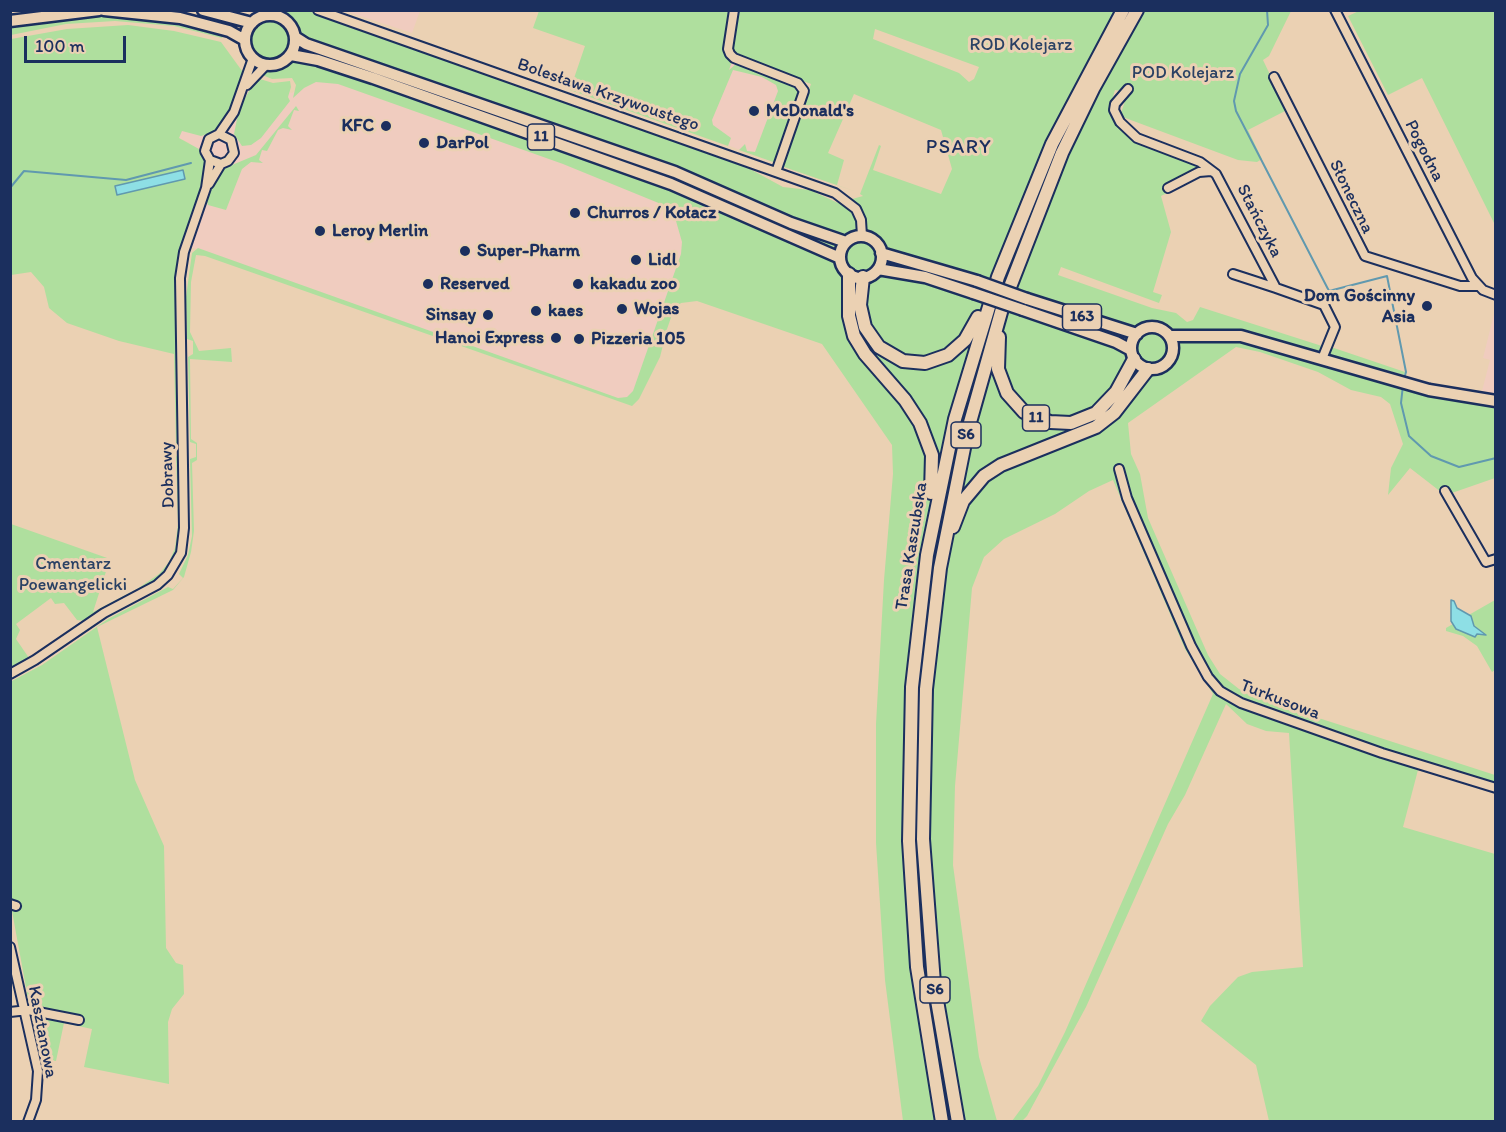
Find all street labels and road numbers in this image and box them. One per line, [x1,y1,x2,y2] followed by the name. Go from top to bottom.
[514,54,702,136] street label: Bolesława Krzywoustego
[1399,116,1449,186] street label: Pogodna
[528,124,554,150] road number: 11
[1324,157,1378,237] street label: Słoneczna
[1231,181,1287,261] street label: Stańczyka
[1062,304,1102,330] road number: 163
[1022,405,1050,431] road number: 11
[951,422,981,448] road number: S6
[156,441,180,509] street label: Dobrawy
[891,481,933,611] street label: Trasa Kaszubska
[1237,675,1323,725] street label: Turkusowa
[920,977,950,1003] road number: S6
[22,984,62,1080] street label: Kasztanowa

